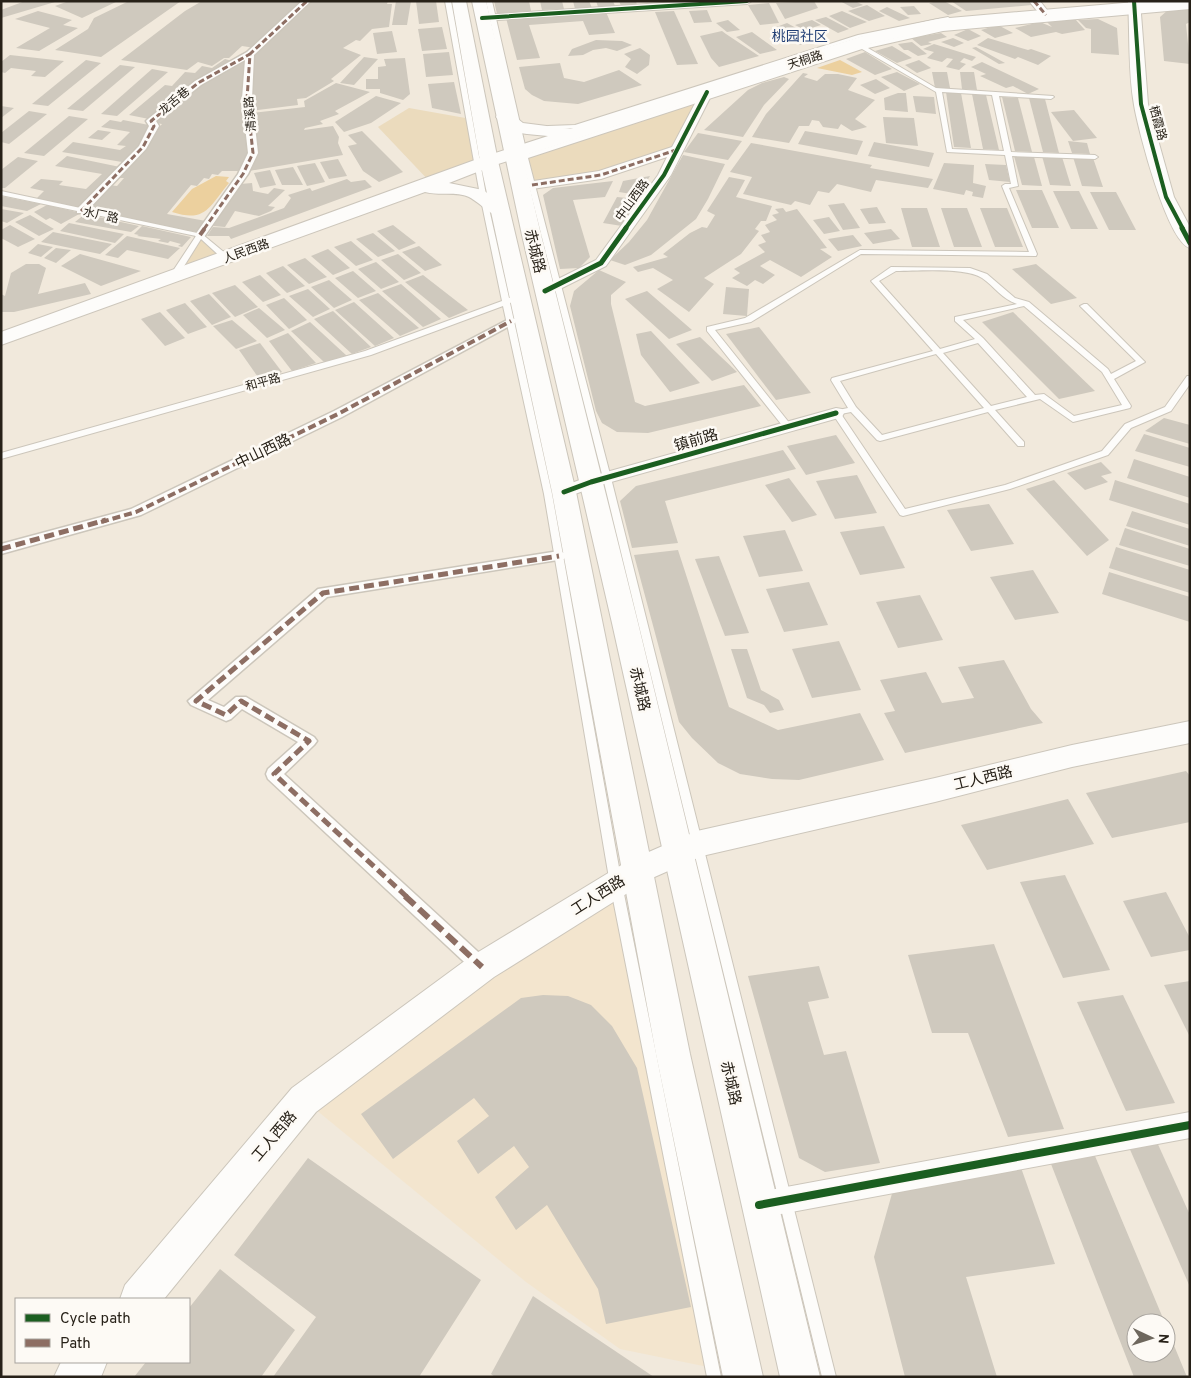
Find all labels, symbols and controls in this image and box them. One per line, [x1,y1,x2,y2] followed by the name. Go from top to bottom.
[772,29,828,46] district label: 桃园社区
[786,48,825,74] street label: 天桐路
[156,84,194,119] street label: 龙舌巷
[241,95,261,133] street label: 清溪路
[1145,104,1169,143] street label: 栖霞路
[612,176,653,225] street label: 中山西路
[82,204,120,228] street label: 水厂路
[519,227,548,276] street label: 赤城路
[221,236,272,268] street label: 人民西路
[244,370,283,396] street label: 和平路
[672,426,721,457] street label: 镇前路
[233,431,295,474] street label: 中山西路
[624,665,653,713] street label: 赤城路
[952,763,1015,796] street label: 工人西路
[568,872,629,920] street label: 工人西路
[715,1059,744,1107] street label: 赤城路
[249,1108,302,1166] street label: 工人西路
[15,1298,190,1363] legend
[60,1310,131,1329] text: Cycle path
[1126,1313,1176,1363] north arrow
[1154,1333,1171,1344] text: N
[60,1335,91,1354] text: Path

